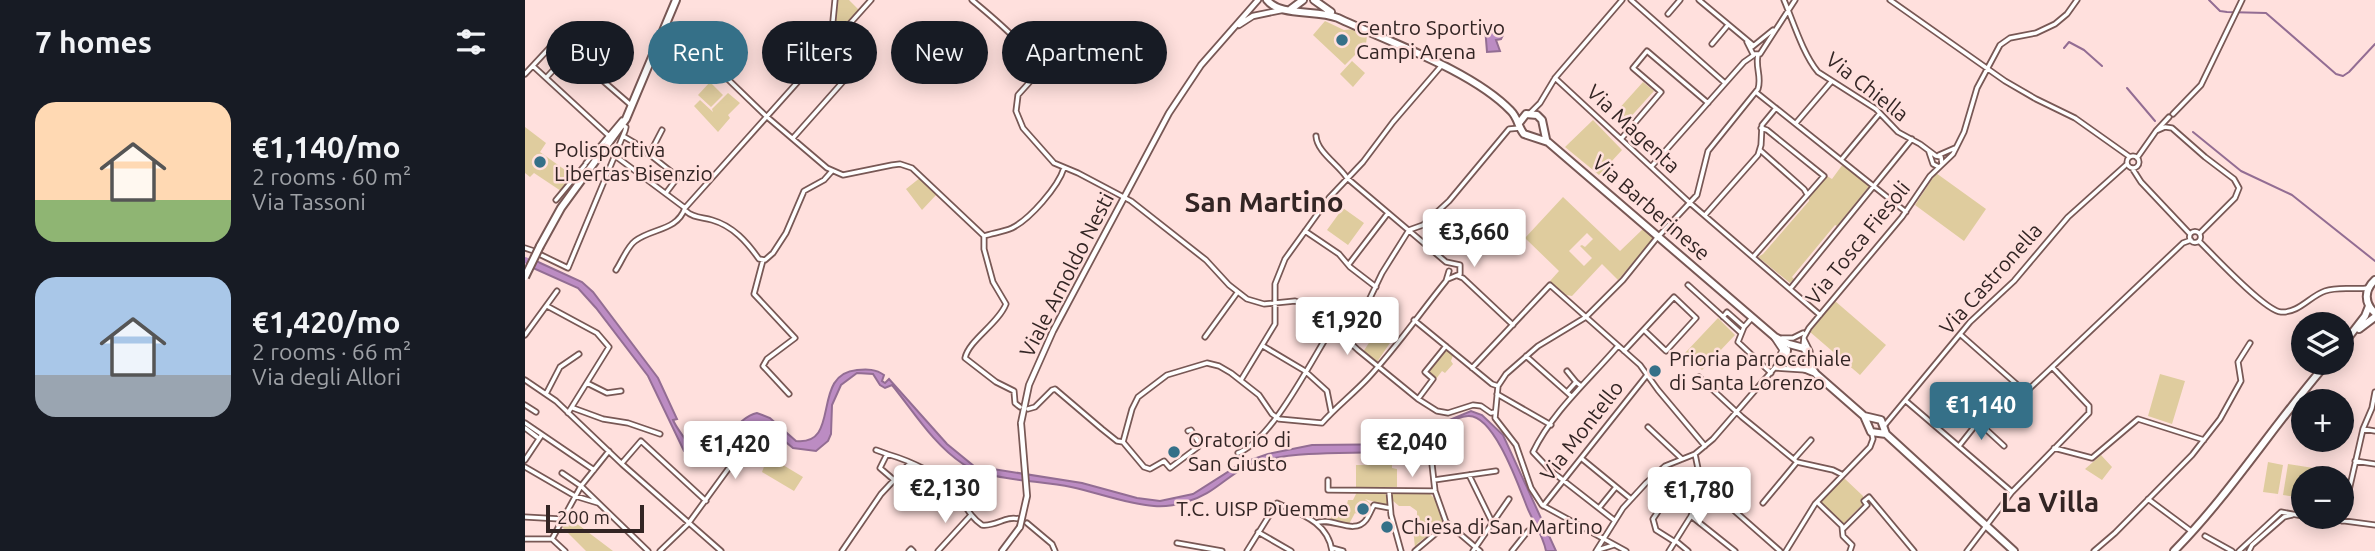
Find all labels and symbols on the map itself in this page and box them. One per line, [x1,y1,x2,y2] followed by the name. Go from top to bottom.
[1356,15,1505,63] place label: Centro Sportivo Campi Arena
[1334,32,1350,48] marker: Centro Sportivo Campi Arena
[1822,47,1914,126] street label: Via Chiella
[1582,79,1685,177] street label: Via Magenta
[554,137,713,185] place label: Polisportiva Libertas Bisenzio
[1588,150,1715,265] street label: Via Barberinese
[532,154,548,170] marker: Polisportiva Libertas Bisenzio
[1800,176,1914,309] street label: Via Tosca Fiesoli
[1184,186,1344,217] district label: San Martino
[1014,188,1118,361] street label: Viale Arnoldo Nesti
[1417,210,1531,269] pin: €3,660
[1934,218,2046,339] street label: Via Castronella
[1290,298,1404,357] pin: €1,920
[1669,346,1851,394] place label: Prioria parrocchiale di Santa Lorenzo
[1647,363,1663,379] marker: Prioria parrocchiale di Santa Lorenzo
[1535,376,1628,485] street label: Via Montello
[1924,382,2038,442] pin: €1,140
[1355,420,1469,479] pin: €2,040
[678,421,792,481] pin: €1,420
[1188,427,1291,475] place label: Oratorio di San Giusto
[1166,444,1182,460] marker: Oratorio di San Giusto
[888,466,1002,525] pin: €2,130
[1642,468,1756,527] pin: €1,780
[2001,486,2099,517] district label: La Villa
[1176,496,1349,520] place label: T.C. UISP Duemme
[1355,501,1371,517] marker: T.C. UISP Duemme
[546,502,644,534] scale bar
[1401,514,1603,538] place label: Chiesa di San Martino
[1379,519,1395,535] marker: Chiesa di San Martino

